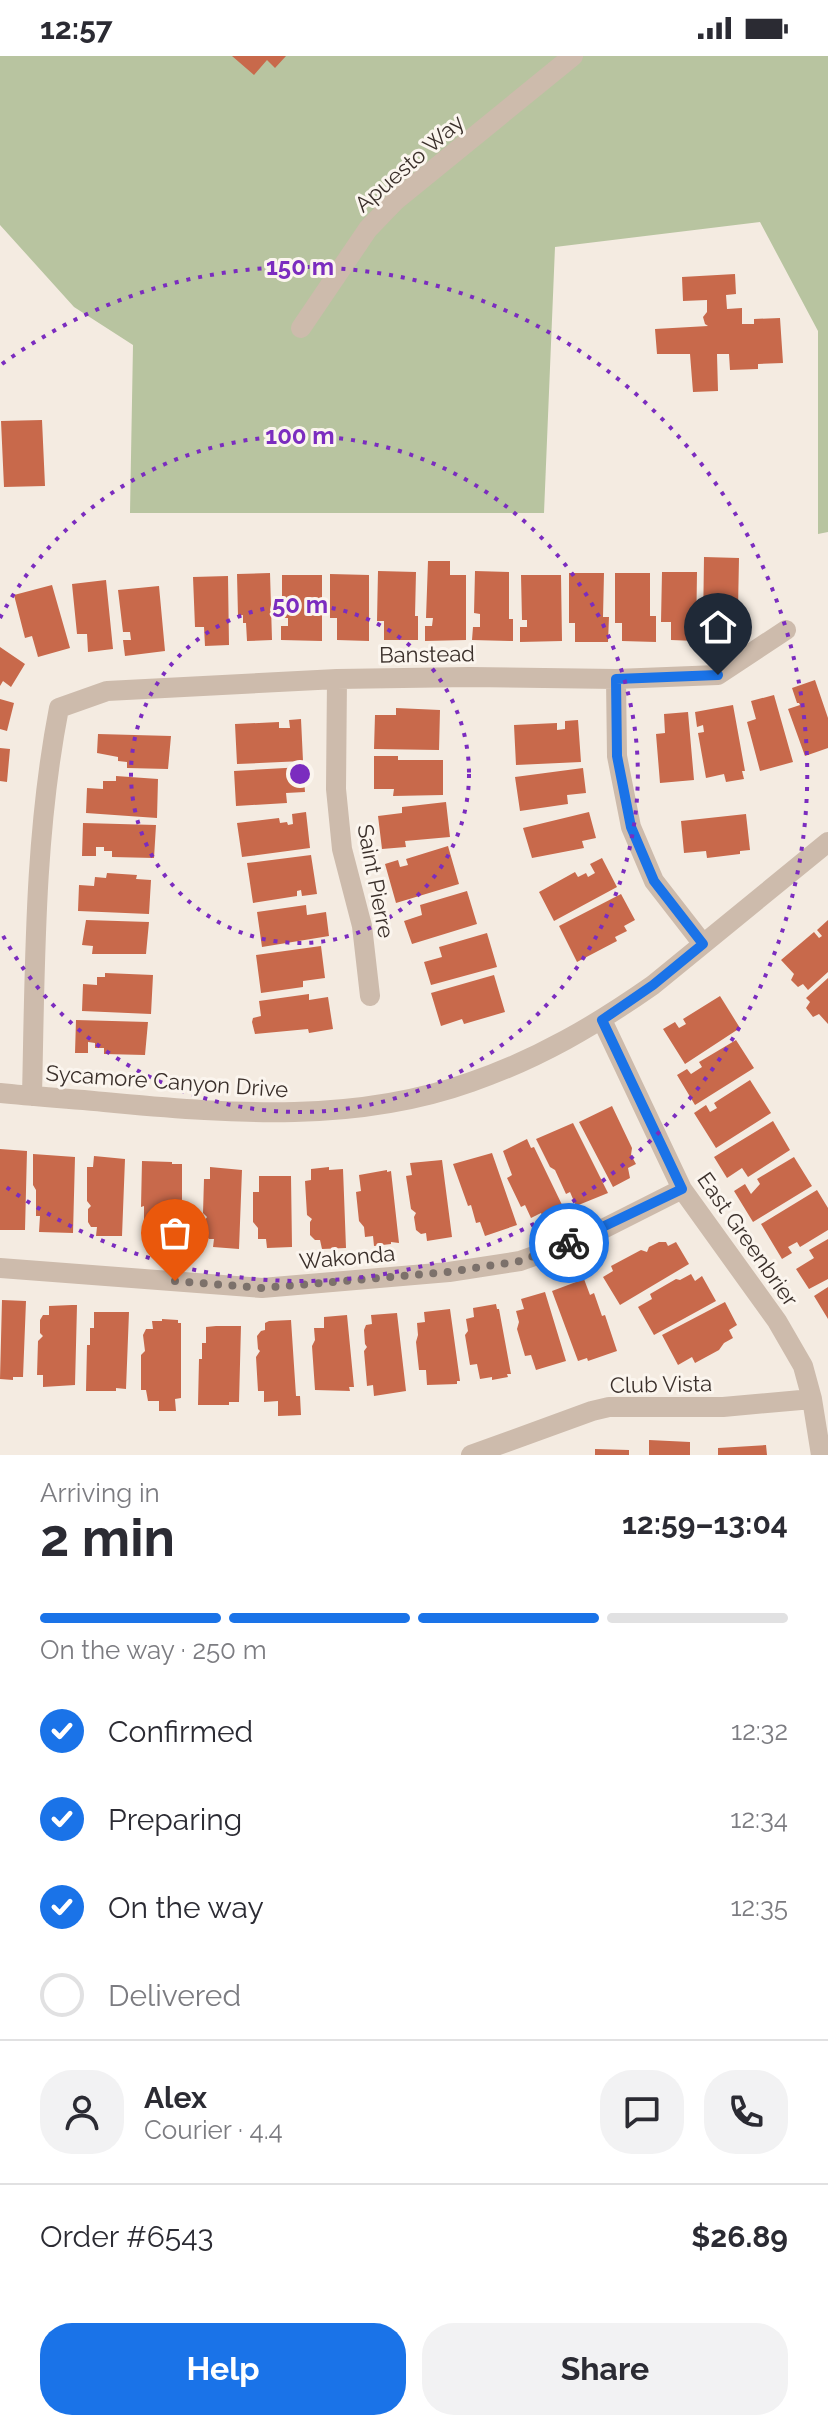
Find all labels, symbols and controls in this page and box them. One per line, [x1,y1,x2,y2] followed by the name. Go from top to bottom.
[40,11,113,46] text: 12:57
[349,109,469,217] street label: Apuesto Way
[266,252,334,281] text: 150 m
[265,421,335,450] text: 100 m
[272,590,328,619] text: 50 m
[684,593,752,675] pin
[696,605,740,649] icon: home
[379,640,475,668] street label: Banstead
[286,760,314,788] centre of rings
[352,822,400,940] street label: Saint Pierre
[45,1060,289,1102] street label: Sycamore Canyon Drive
[692,1167,804,1311] street label: East Greenbrier
[141,1199,209,1281] pin
[529,1203,609,1283] courier
[153,1211,197,1255] icon: bag
[547,1221,591,1265] icon: bike
[298,1240,396,1274] street label: Wakonda
[610,1370,712,1398] street label: Club Vista
[40,1478,160,1508] text: Arriving in
[622,1506,788,1541] text: 12:59–13:04
[40,1507,175,1568] text: 2 min
[40,1635,267,1665] text: On the way · 250 m
[40,1709,84,1753] icon: check
[108,1714,253,1749] text: Confirmed
[731,1716,788,1746] text: 12:32
[40,1797,84,1841] icon: check
[108,1802,242,1837] text: Preparing
[730,1804,788,1834] text: 12:34
[40,1885,84,1929] icon: check
[108,1890,264,1925] text: On the way
[730,1892,788,1922] text: 12:35
[108,1978,241,2013] text: Delivered
[40,2070,124,2154] button: person
[600,2070,684,2154] button: chat
[704,2070,788,2154] button: phone
[144,2080,207,2115] text: Alex
[144,2115,283,2145] text: Courier · 4.4
[40,2219,214,2254] text: Order #6543
[691,2219,788,2254] text: $26.89
[40,2323,406,2415] button: Help
[422,2323,788,2415] button: Share

